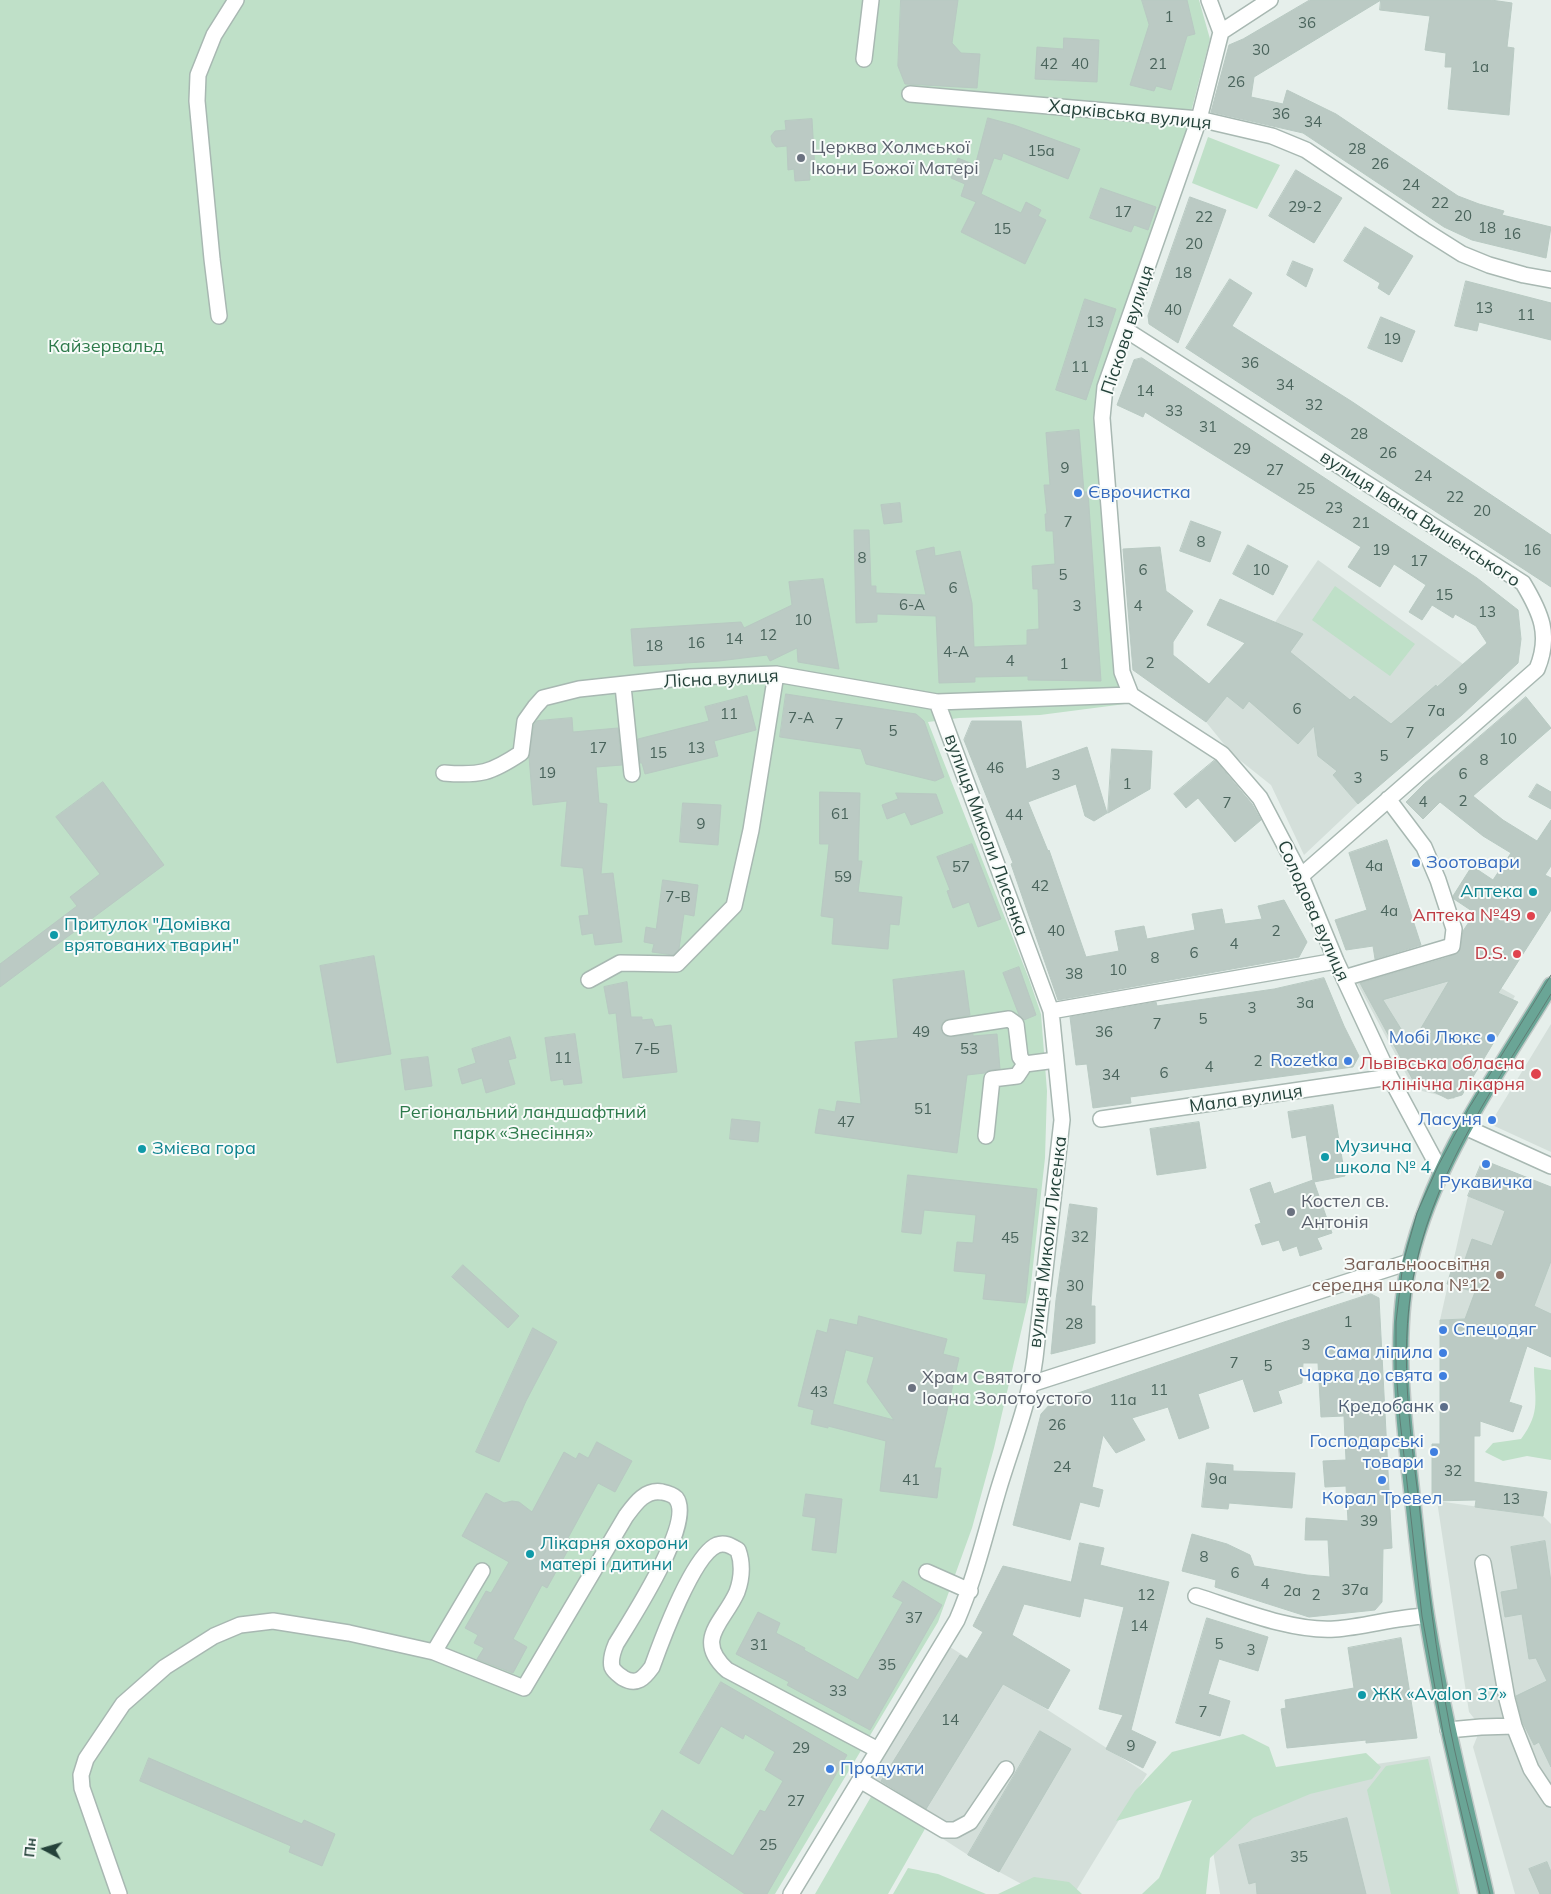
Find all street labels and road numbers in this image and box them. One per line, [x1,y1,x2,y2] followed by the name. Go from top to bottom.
[1048,96,1212,134] street label: Харківська вулиця
[1097,263,1159,397] street label: Піскова вулиця
[1316,446,1524,592] street label: вулиця Івана Вишенського
[663,665,779,693] street label: Лісна вулиця
[939,731,1033,939] street label: вулиця Миколи Лисенка
[1272,837,1354,985] street label: Солодова вулиця
[1188,1080,1304,1118] street label: Мала вулиця
[1024,1135,1072,1349] street label: вулиця Миколи Лисенка

